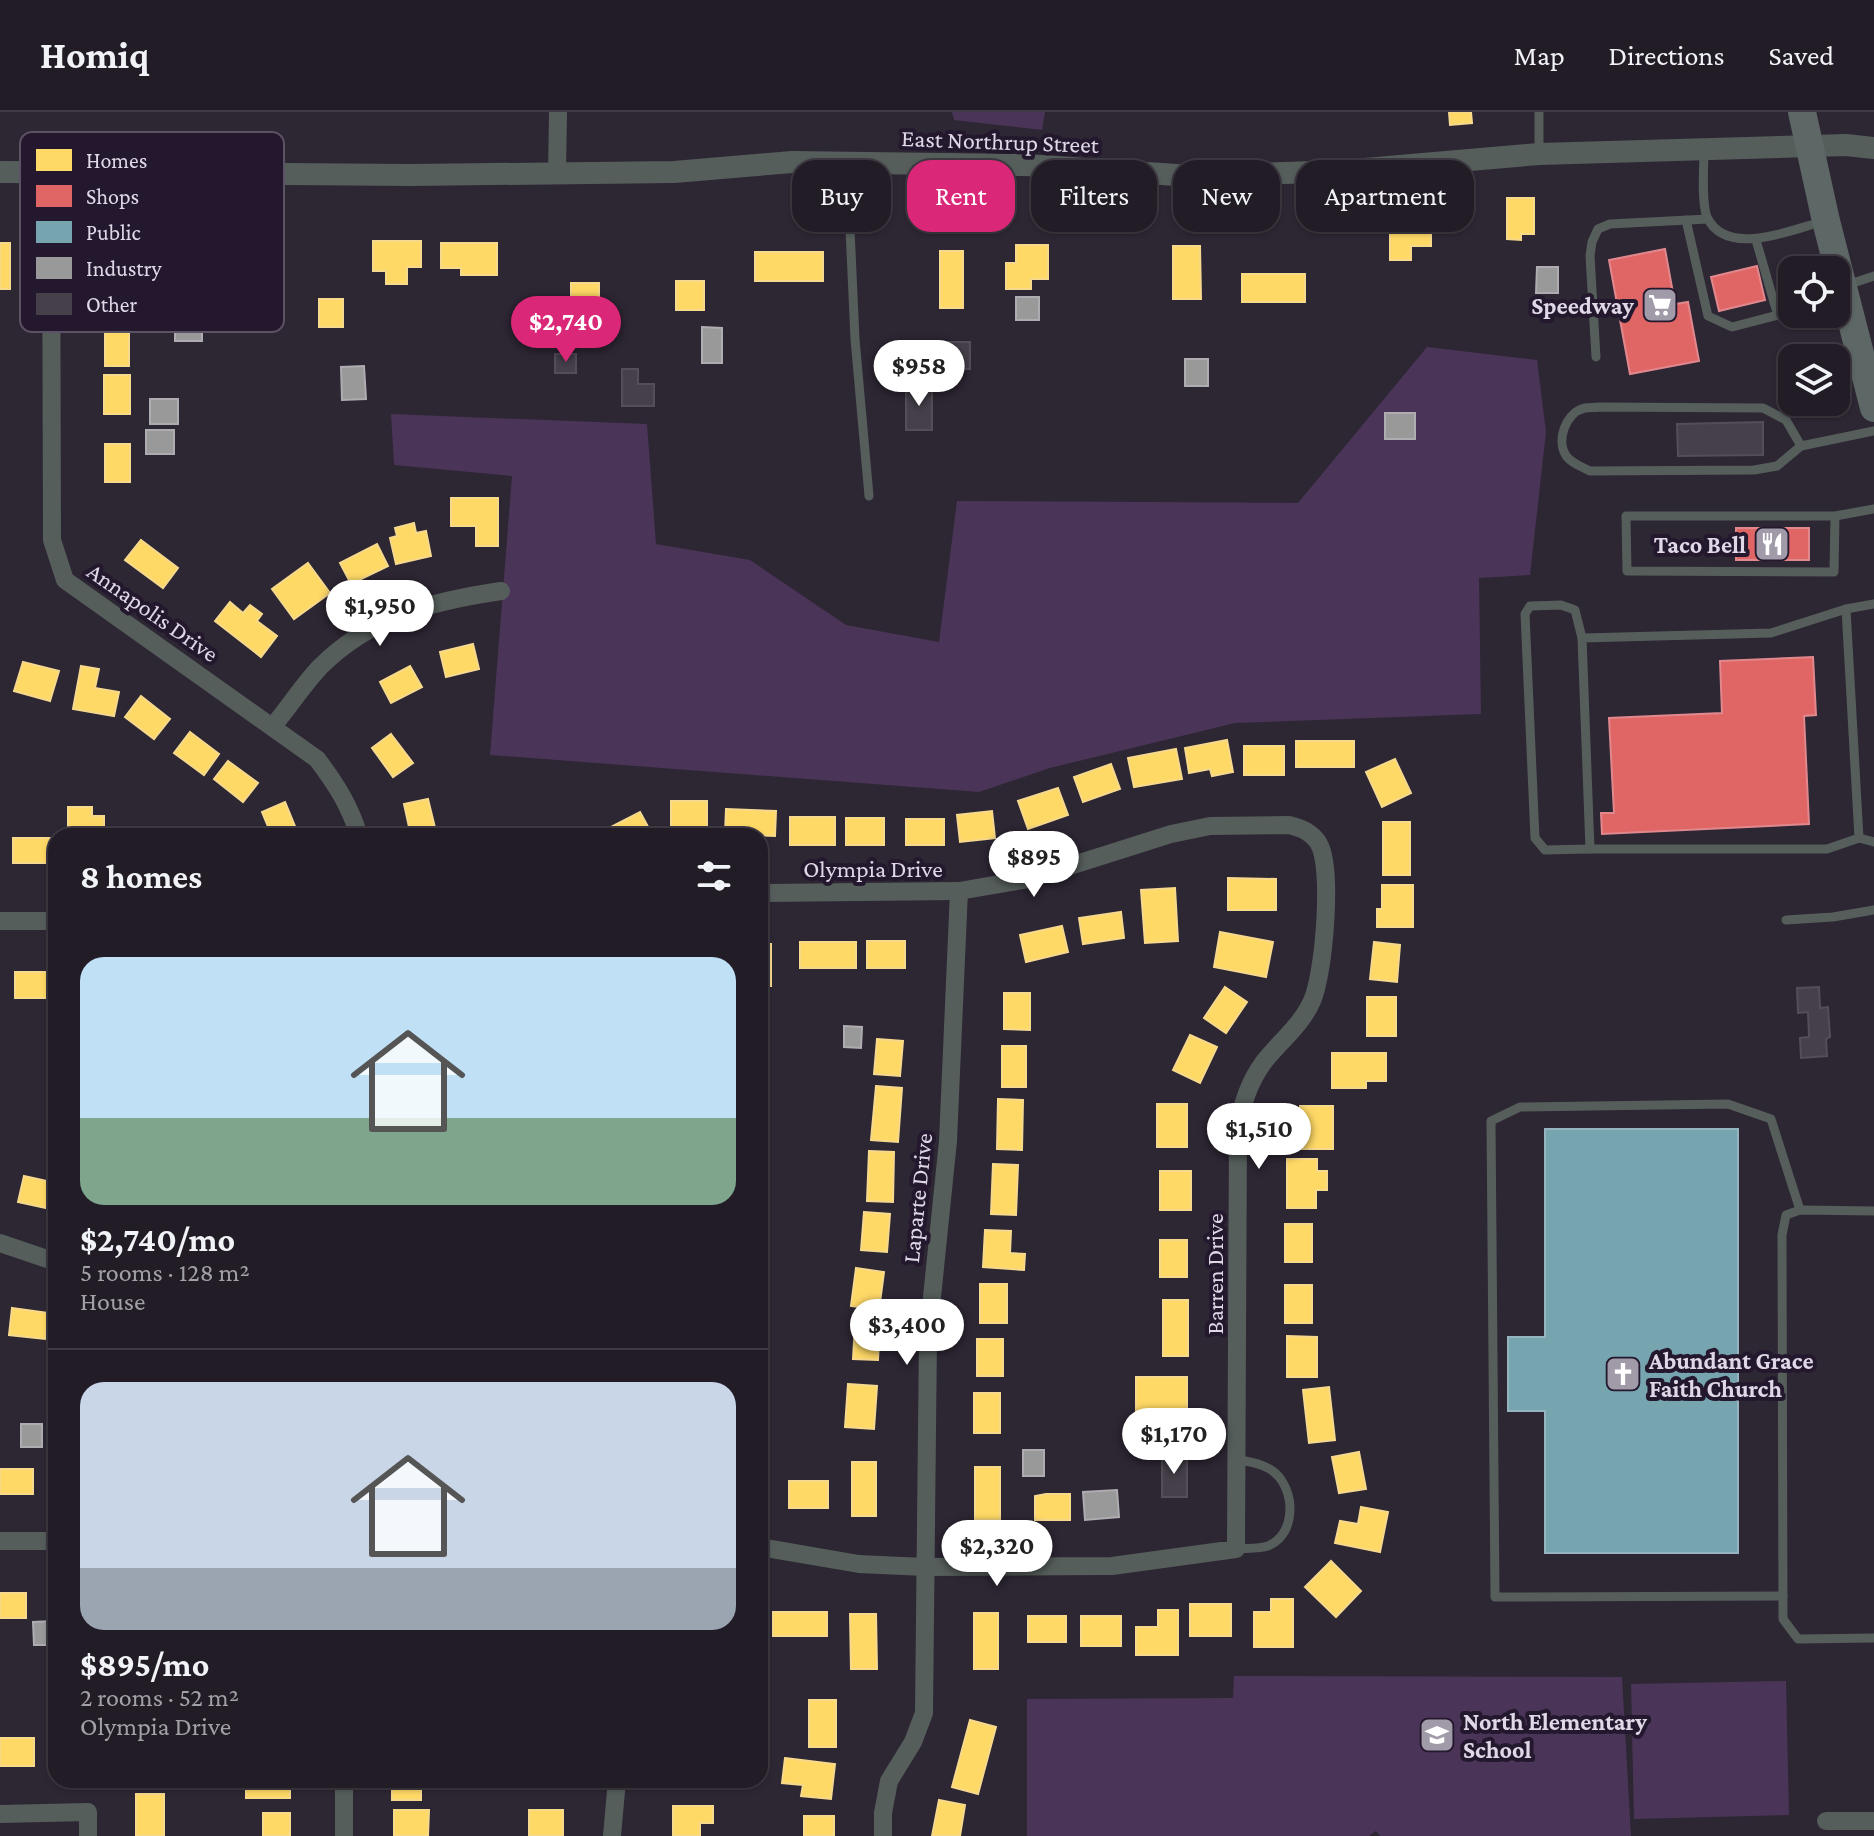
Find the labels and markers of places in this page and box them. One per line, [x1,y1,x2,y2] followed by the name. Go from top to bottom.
[1641,286,1679,324] supermarket icon: Speedway
[1531,292,1634,319] place label: Speedway
[501,296,631,364] pin: $2,740
[872,340,966,408] pin: $958
[1753,525,1791,563] restaurant icon: Taco Bell
[1654,531,1746,558] place label: Taco Bell
[315,580,445,648] pin: $1,950
[987,831,1081,899] pin: $895
[1194,1103,1324,1171] pin: $1,510
[842,1299,972,1367] pin: $3,400
[1648,1347,1814,1402] place label: Abundant Grace Faith Church
[1604,1355,1642,1393] church icon: Abundant Grace Faith Church
[1109,1408,1239,1476] pin: $1,170
[932,1520,1062,1588] pin: $2,320
[1463,1708,1647,1763] place label: North Elementary School
[1418,1716,1456,1754] school or university icon: North Elementary School

